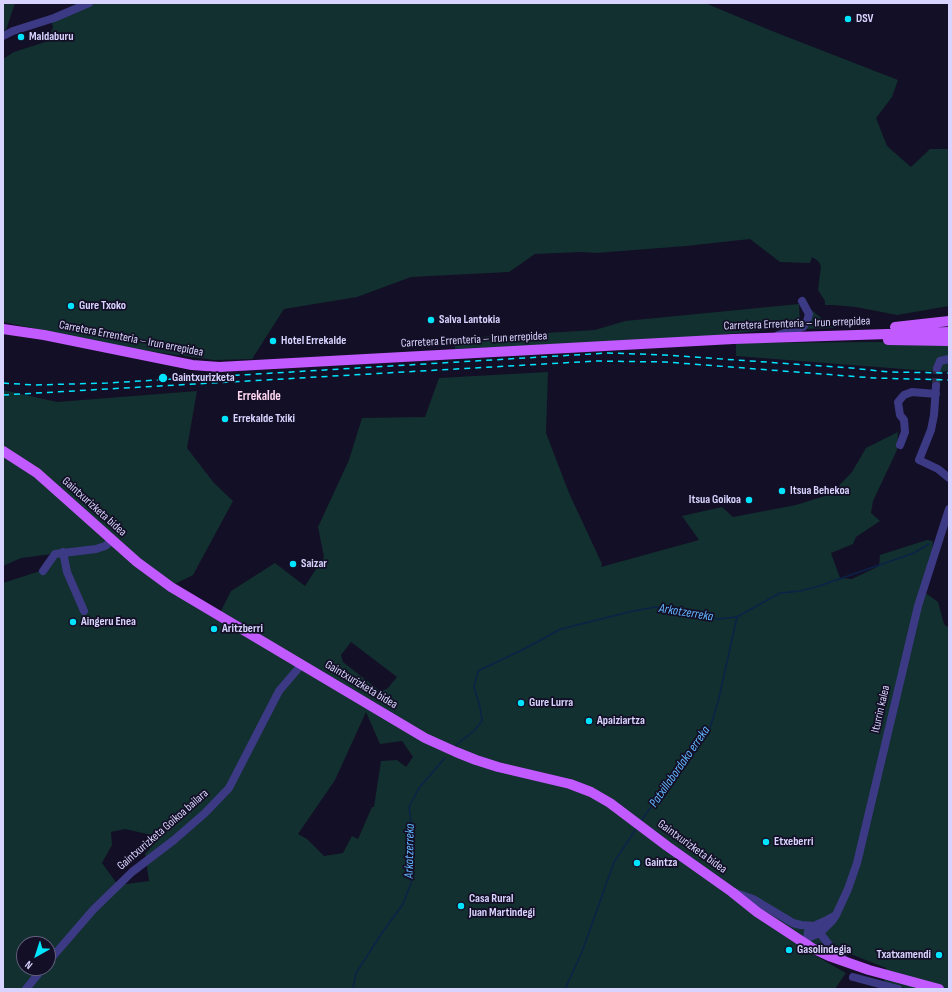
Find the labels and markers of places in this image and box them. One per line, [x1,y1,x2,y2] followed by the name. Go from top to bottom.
[856,12,873,26] place label: DSV
[843,14,853,24] marker: DSV
[29,30,73,44] place label: Maldaburu
[16,32,26,42] marker: Maldaburu
[79,299,126,313] place label: Gure Txoko
[66,301,76,311] marker: Gure Txoko
[439,313,500,327] place label: Salva Lantokia
[426,315,436,325] marker: Salva Lantokia
[281,334,346,348] place label: Hotel Errekalde
[268,336,278,346] marker: Hotel Errekalde
[172,371,235,385] place label: Gaintxurizketa
[157,372,169,384] marker: Gaintxurizketa
[233,412,295,426] place label: Errekalde Txiki
[220,414,230,424] marker: Errekalde Txiki
[790,484,850,498] place label: Itsua Behekoa
[777,486,787,496] marker: Itsua Behekoa
[689,493,741,507] place label: Itsua Goikoa
[744,495,754,505] marker: Itsua Goikoa
[301,557,327,571] place label: Saizar
[288,559,298,569] marker: Saizar
[81,615,136,629] place label: Aingeru Enea
[68,617,78,627] marker: Aingeru Enea
[222,622,263,636] place label: Aritzberri
[209,624,219,634] marker: Aritzberri
[529,696,573,710] place label: Gure Lurra
[516,698,526,708] marker: Gure Lurra
[597,714,645,728] place label: Apaiziartza
[584,716,594,726] marker: Apaiziartza
[774,835,813,849] place label: Etxeberri
[761,837,771,847] marker: Etxeberri
[645,856,678,870] place label: Gaintza
[632,858,642,868] marker: Gaintza
[469,892,535,920] place label: Casa Rural Juan Martindegi
[456,901,466,911] marker: Casa Rural Juan Martindegi
[797,943,851,957] place label: Gasolindegia
[784,945,794,955] marker: Gasolindegia
[877,948,931,962] place label: Txatxamendi
[934,950,944,960] marker: Txatxamendi

